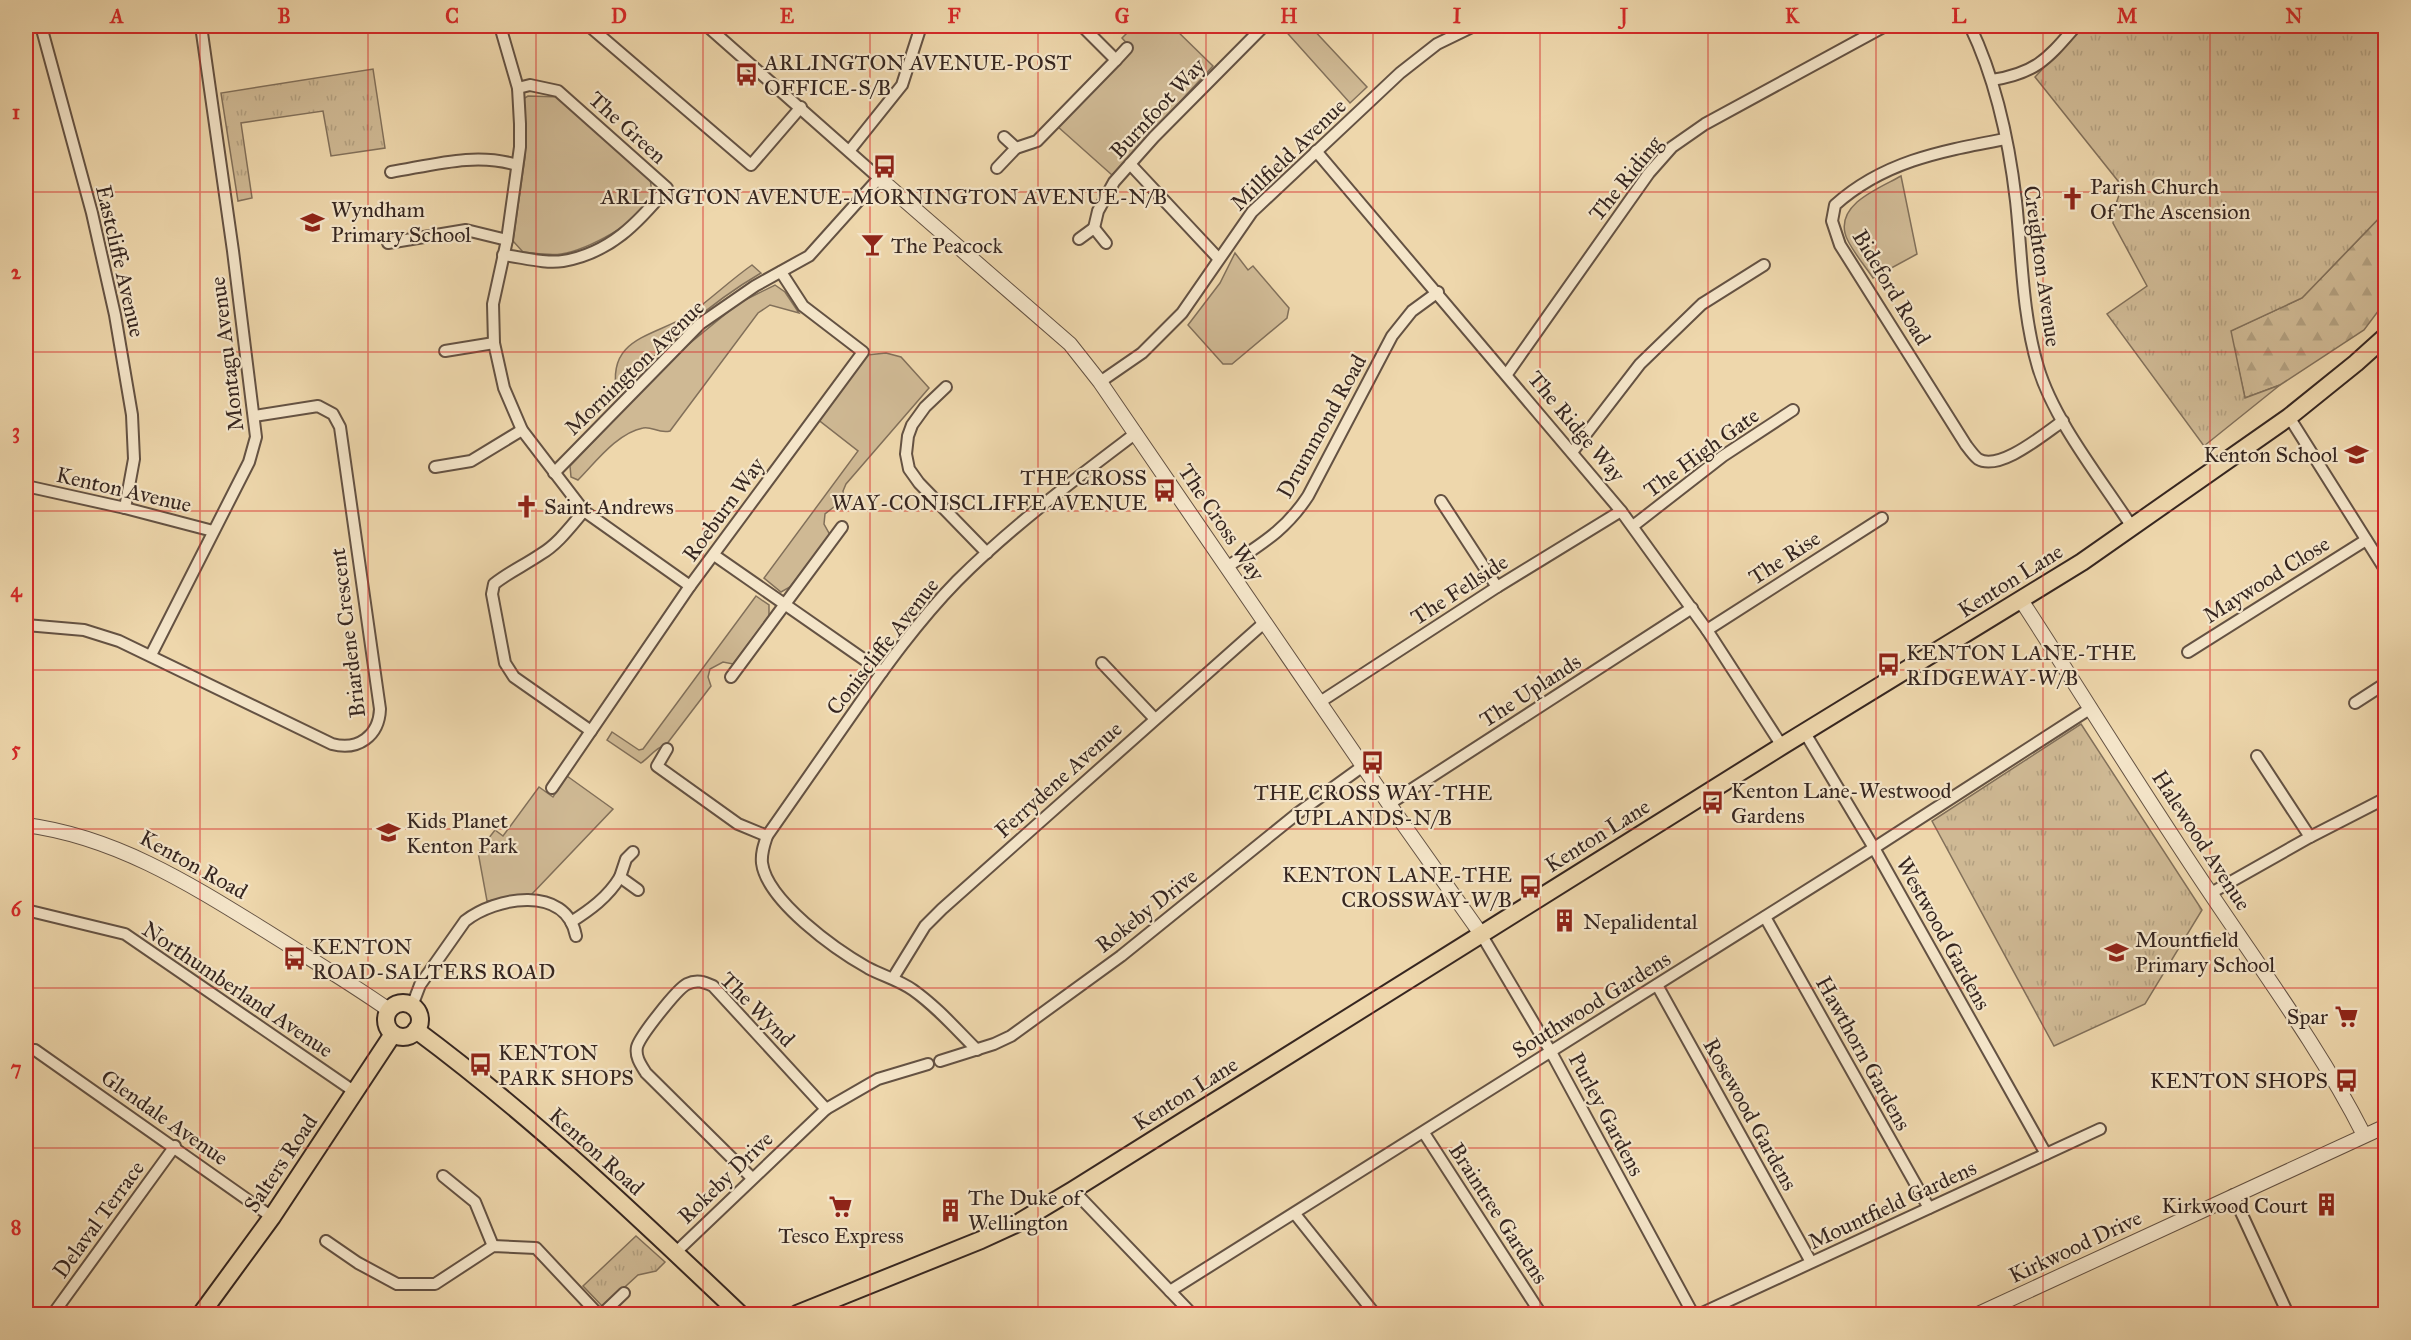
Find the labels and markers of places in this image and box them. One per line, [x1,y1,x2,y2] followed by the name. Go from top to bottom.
[763,49,1072,101] place label: ARLINGTON AVENUE-POST OFFICE-S/B
[733,62,759,88] bus stop icon: ARLINGTON AVENUE-POST OFFICE-S/B
[871,154,897,180] bus stop icon: ARLINGTON AVENUE-MORNINGTON AVENUE-N/B
[2090,173,2250,225] place label: Parish Church Of The Ascension
[600,183,1167,210] place label: ARLINGTON AVENUE-MORNINGTON AVENUE-N/B
[2059,186,2085,212] church icon: Parish Church Of The Ascension
[331,196,471,248] place label: Wyndham Primary School
[300,209,326,235] school or university icon: Wyndham Primary School
[860,232,886,258] bar icon: The Peacock
[891,232,1003,259] place label: The Peacock
[2204,441,2338,468] place label: Kenton School
[2343,441,2369,467] school or university icon: Kenton School
[832,464,1147,516] place label: THE CROSS WAY-CONISCLIFFE AVENUE
[1152,477,1178,503] bus stop icon: THE CROSS WAY-CONISCLIFFE AVENUE
[513,493,539,519] church icon: Saint Andrews
[544,493,674,520] place label: Saint Andrews
[1906,639,2136,691] place label: KENTON LANE-THE RIDGEWAY-W/B
[1875,652,1901,678] bus stop icon: KENTON LANE-THE RIDGEWAY-W/B
[1360,750,1386,776] bus stop icon: THE CROSS WAY-THE UPLANDS-N/B
[1731,777,1951,829] place label: Kenton Lane-Westwood Gardens
[1254,779,1493,831] place label: THE CROSS WAY-THE UPLANDS-N/B
[1700,790,1726,816] bus stop icon: Kenton Lane-Westwood Gardens
[406,807,519,859] place label: Kids Planet Kenton Park
[375,820,401,846] school or university icon: Kids Planet Kenton Park
[1282,861,1512,913] place label: KENTON LANE-THE CROSSWAY-W/B
[1517,874,1543,900] bus stop icon: KENTON LANE-THE CROSSWAY-W/B
[1552,908,1578,934] building icon: Nepalidental
[1583,908,1698,935] place label: Nepalidental
[2135,926,2275,978] place label: Mountfield Primary School
[312,933,555,985] place label: KENTON ROAD-SALTERS ROAD
[2104,939,2130,965] school or university icon: Mountfield Primary School
[281,946,307,972] bus stop icon: KENTON ROAD-SALTERS ROAD
[2287,1003,2329,1030] place label: Spar
[2333,1003,2359,1029] supermarket icon: Spar
[498,1039,634,1091] place label: KENTON PARK SHOPS
[467,1052,493,1078] bus stop icon: KENTON PARK SHOPS
[2150,1067,2328,1094] place label: KENTON SHOPS
[2333,1067,2359,1093] bus stop icon: KENTON SHOPS
[968,1184,1084,1236] place label: The Duke of Wellington
[2161,1192,2308,1219] place label: Kirkwood Court
[2313,1192,2339,1218] building icon: Kirkwood Court
[828,1193,854,1219] supermarket icon: Tesco Express
[937,1197,963,1223] building icon: The Duke of Wellington
[778,1222,904,1249] place label: Tesco Express

